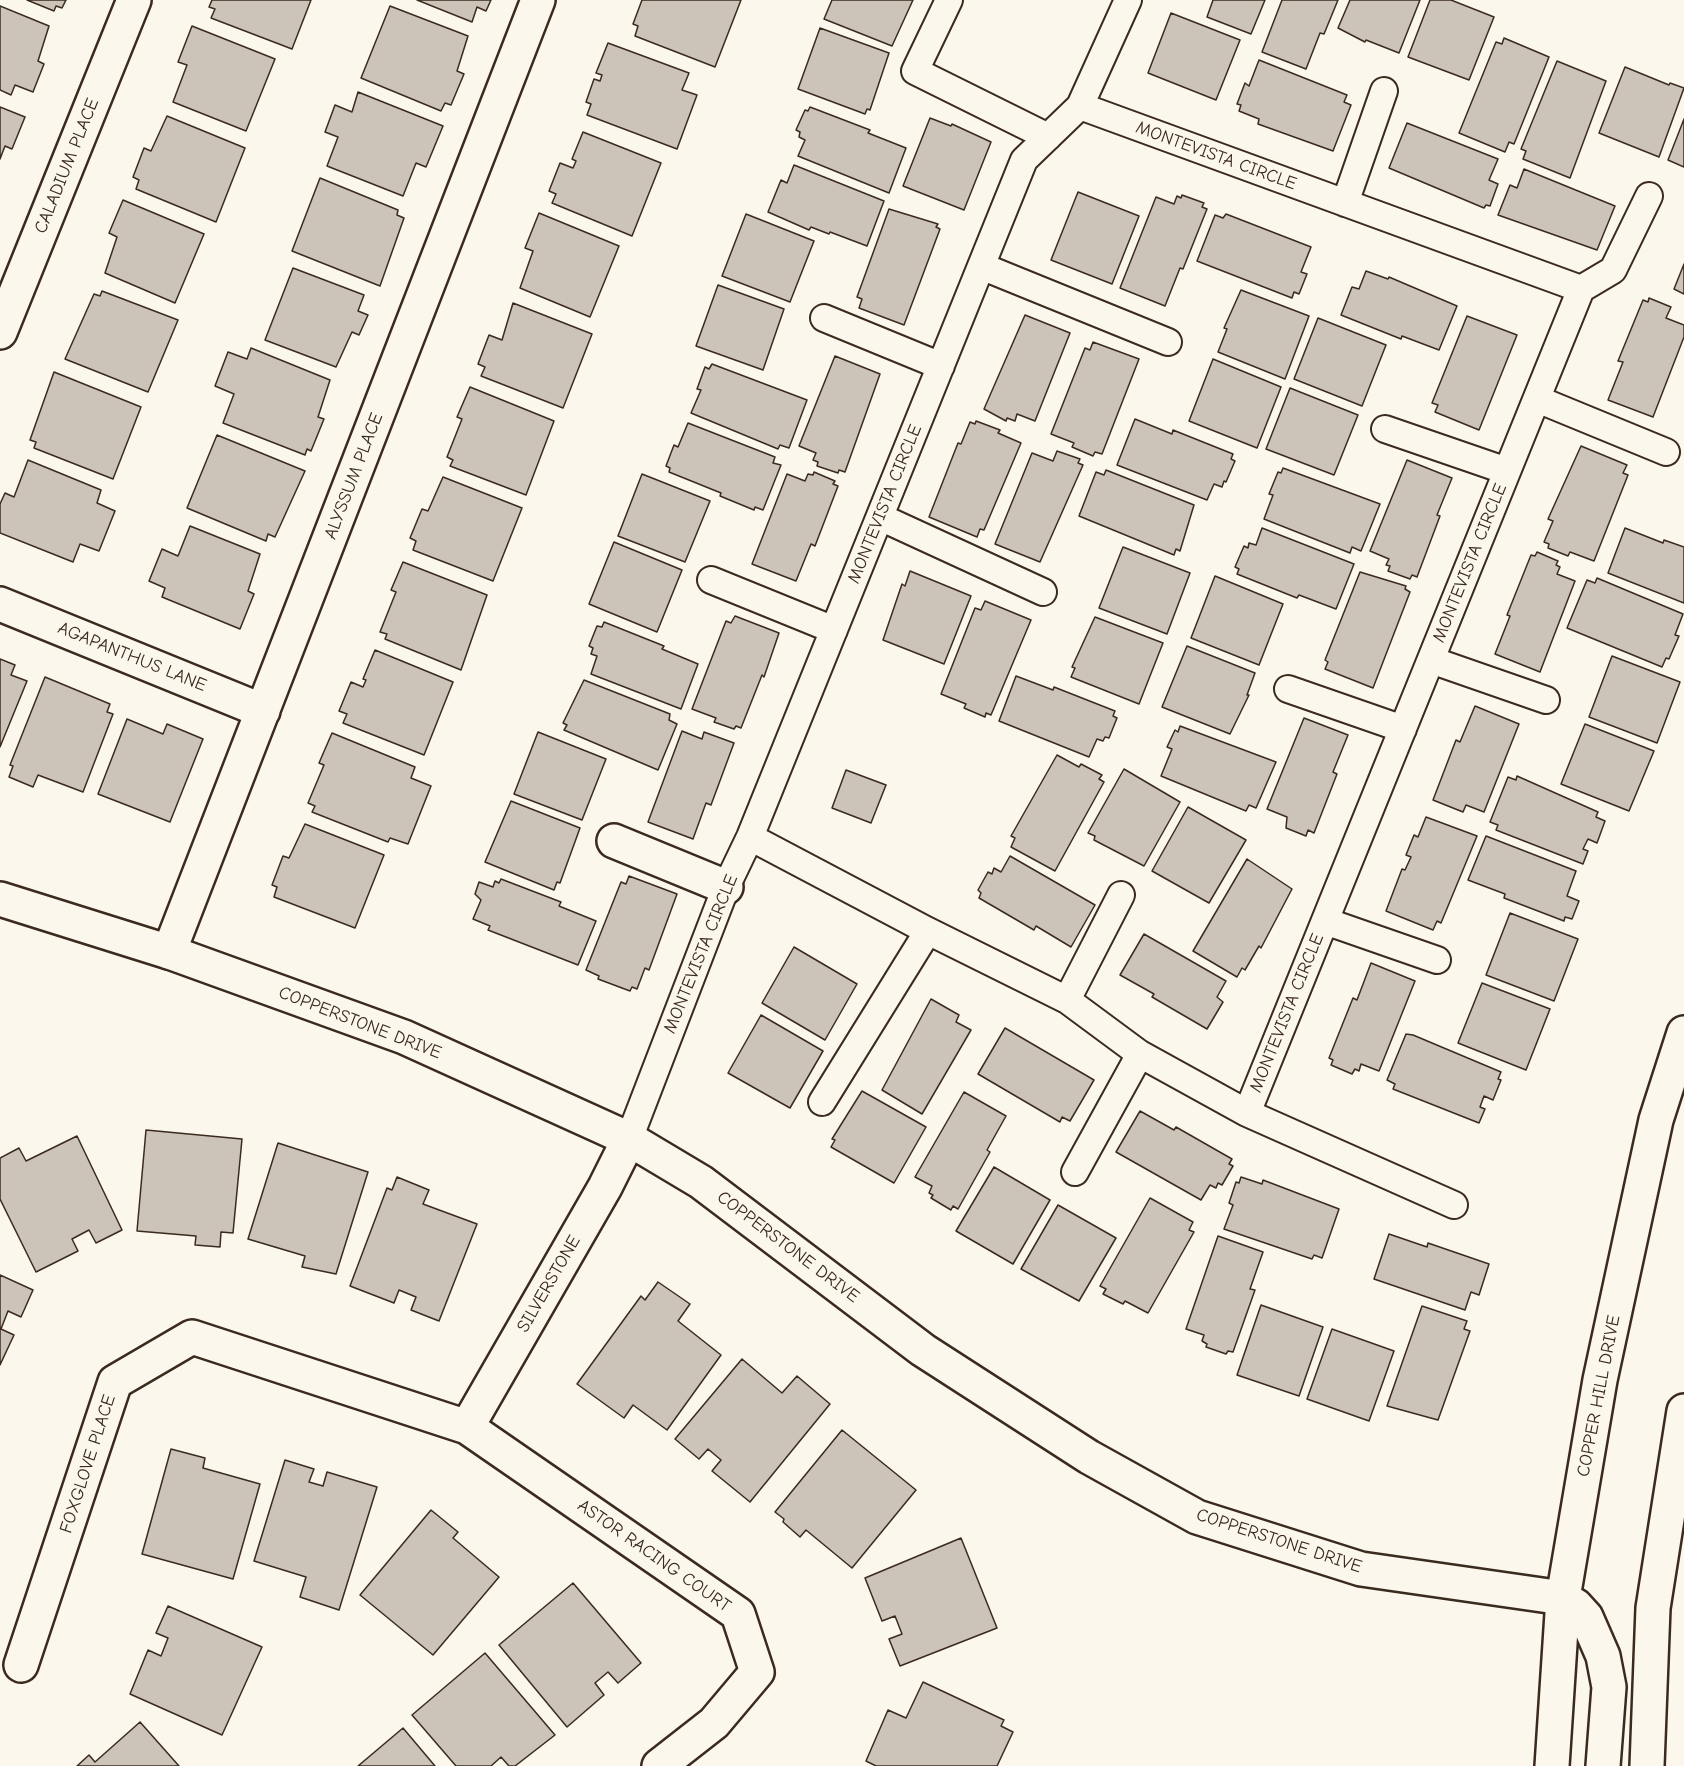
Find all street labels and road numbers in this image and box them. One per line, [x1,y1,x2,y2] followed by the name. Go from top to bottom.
[30,95,104,237] street label: CALADIUM PLACE
[1133,117,1299,195] street label: MONTEVISTA CIRCLE
[320,410,388,542] street label: ALYSSUM PLACE
[843,421,927,587] street label: MONTEVISTA CIRCLE
[1428,480,1512,646] street label: MONTEVISTA CIRCLE
[55,617,209,697] street label: AGAPANTHUS LANE
[659,871,743,1037] street label: MONTEVISTA CIRCLE
[1245,930,1329,1096] street label: MONTEVISTA CIRCLE
[276,982,444,1064] street label: COPPERSTONE DRIVE
[713,1186,863,1308] street label: COPPERSTONE DRIVE
[513,1232,585,1336] street label: SILVERSTONE
[1573,1313,1625,1479] street label: COPPER HILL DRIVE
[55,1392,121,1536] street label: FOXGLOVE PLACE
[573,1495,735,1617] street label: ASTOR RACING COURT
[1194,1504,1364,1578] street label: COPPERSTONE DRIVE

